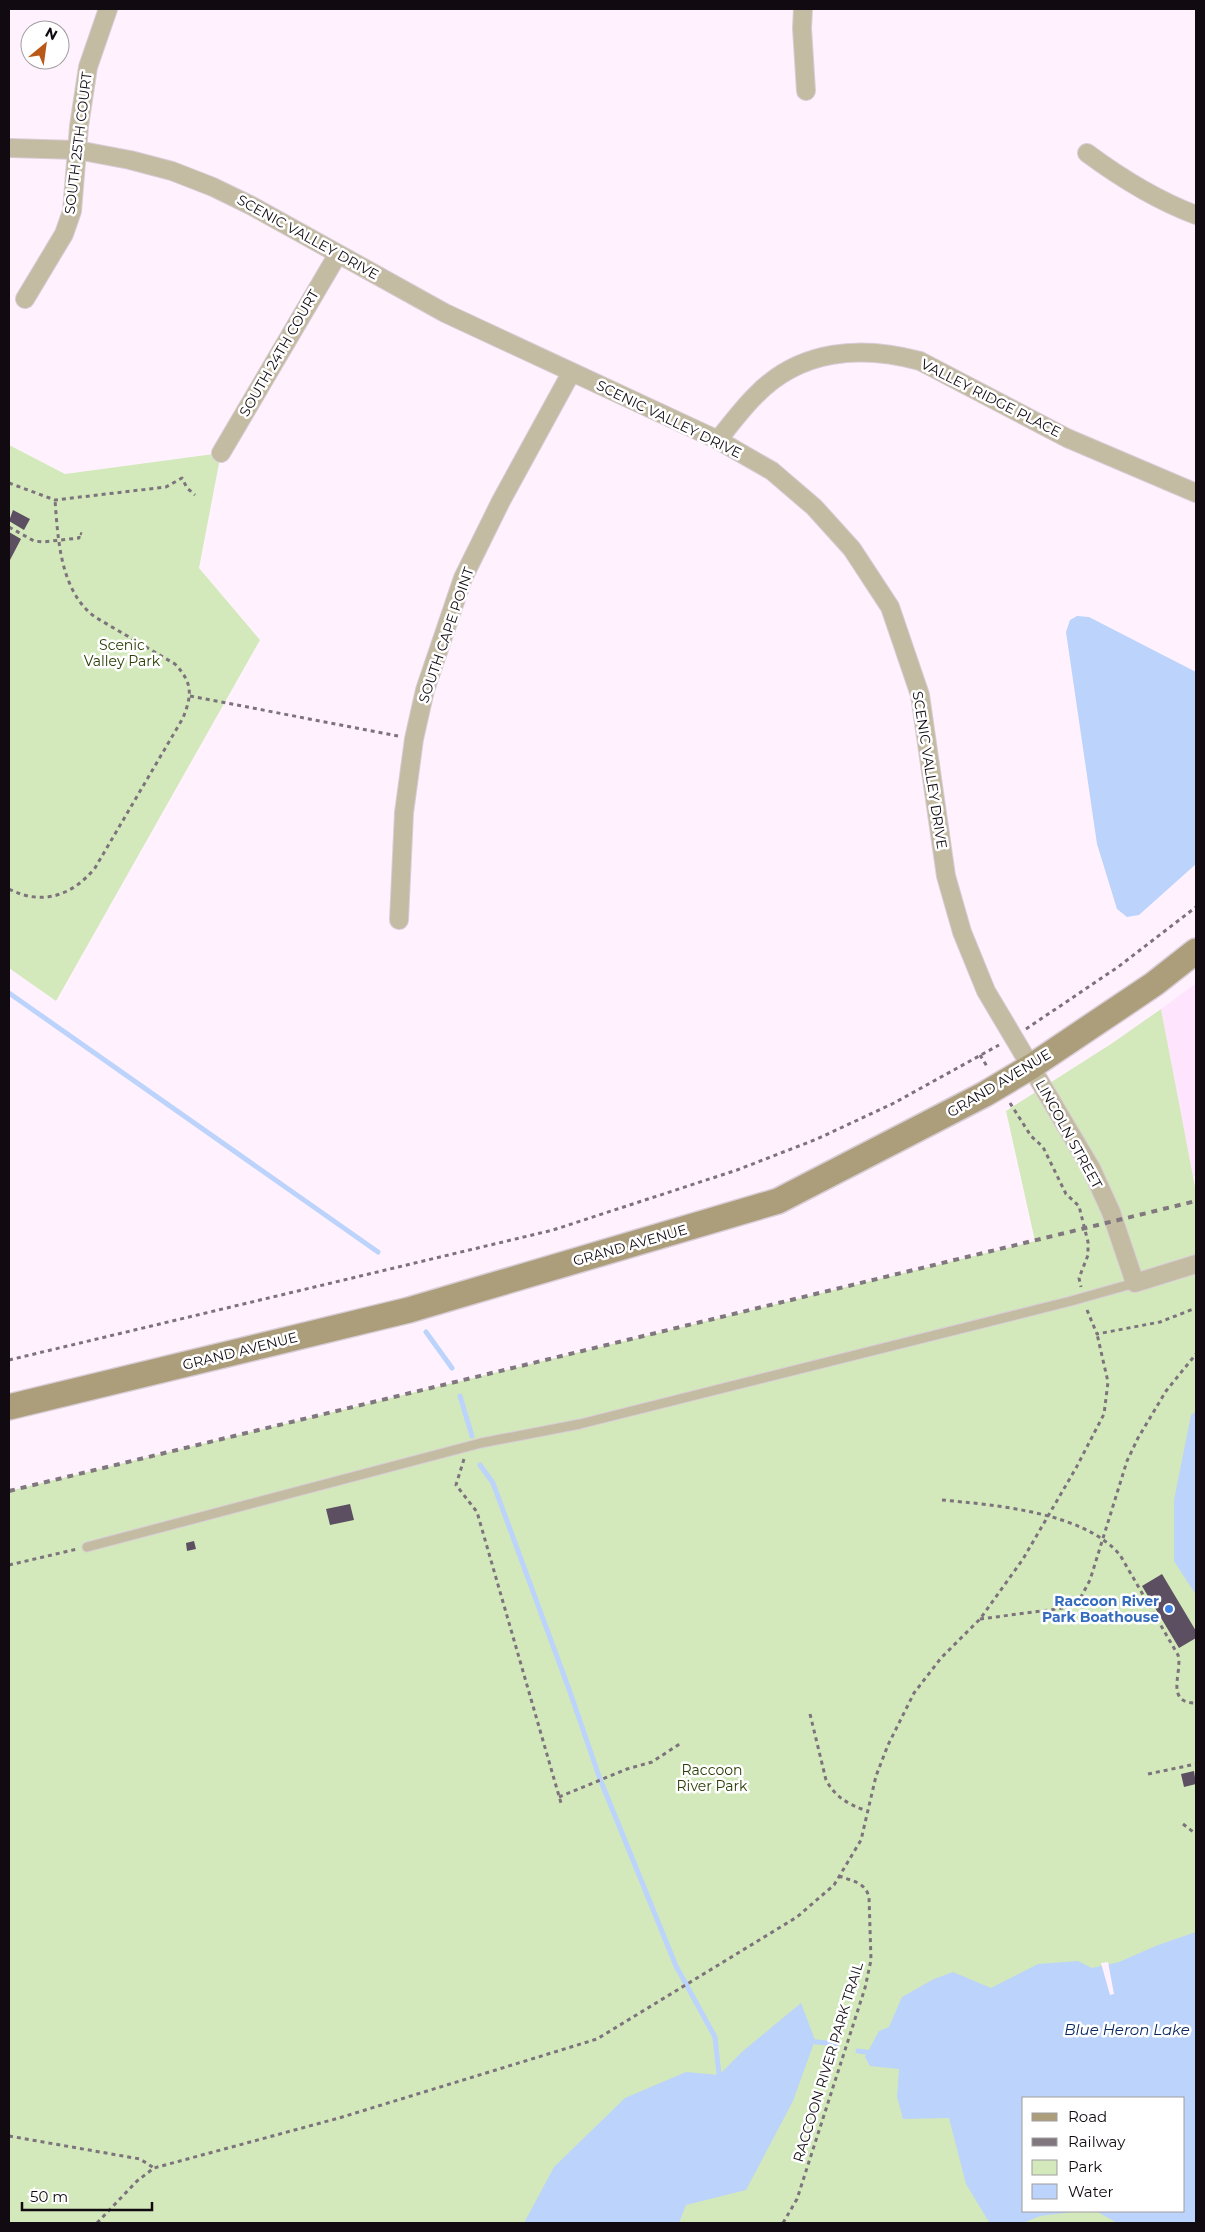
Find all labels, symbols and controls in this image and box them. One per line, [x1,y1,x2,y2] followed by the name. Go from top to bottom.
[20,20,70,70] north arrow
[42,23,61,44] text: N
[60,71,96,215] street label: SOUTH 25TH COURT
[234,191,382,283] street label: SCENIC VALLEY DRIVE
[235,286,323,420] street label: SOUTH 24TH COURT
[918,355,1064,441] street label: VALLEY RIDGE PLACE
[593,376,745,462] street label: SCENIC VALLEY DRIVE
[414,565,478,705] street label: SOUTH CAPE POINT
[84,636,161,670] park label: Scenic Valley Park
[909,690,951,850] street label: SCENIC VALLEY DRIVE
[944,1045,1054,1121] street label: GRAND AVENUE
[1032,1076,1106,1192] street label: LINCOLN STREET
[571,1220,689,1270] street label: GRAND AVENUE
[181,1328,299,1374] street label: GRAND AVENUE
[1042,1592,1159,1626] place label: Raccoon River Park Boathouse
[1163,1603,1175,1615] marker: Raccoon River Park Boathouse
[677,1761,748,1795] park label: Raccoon River Park
[789,1959,867,2164] street label: RACCOON RIVER PARK TRAIL
[1064,2020,1190,2039] water label: Blue Heron Lake
[1022,2097,1185,2212] legend
[1068,2107,1107,2126] text: Road
[1068,2132,1126,2151] text: Railway
[1068,2157,1102,2176] text: Park
[22,2180,152,2212] scale bar
[1068,2182,1114,2201] text: Water
[30,2187,68,2206] text: 50 m

